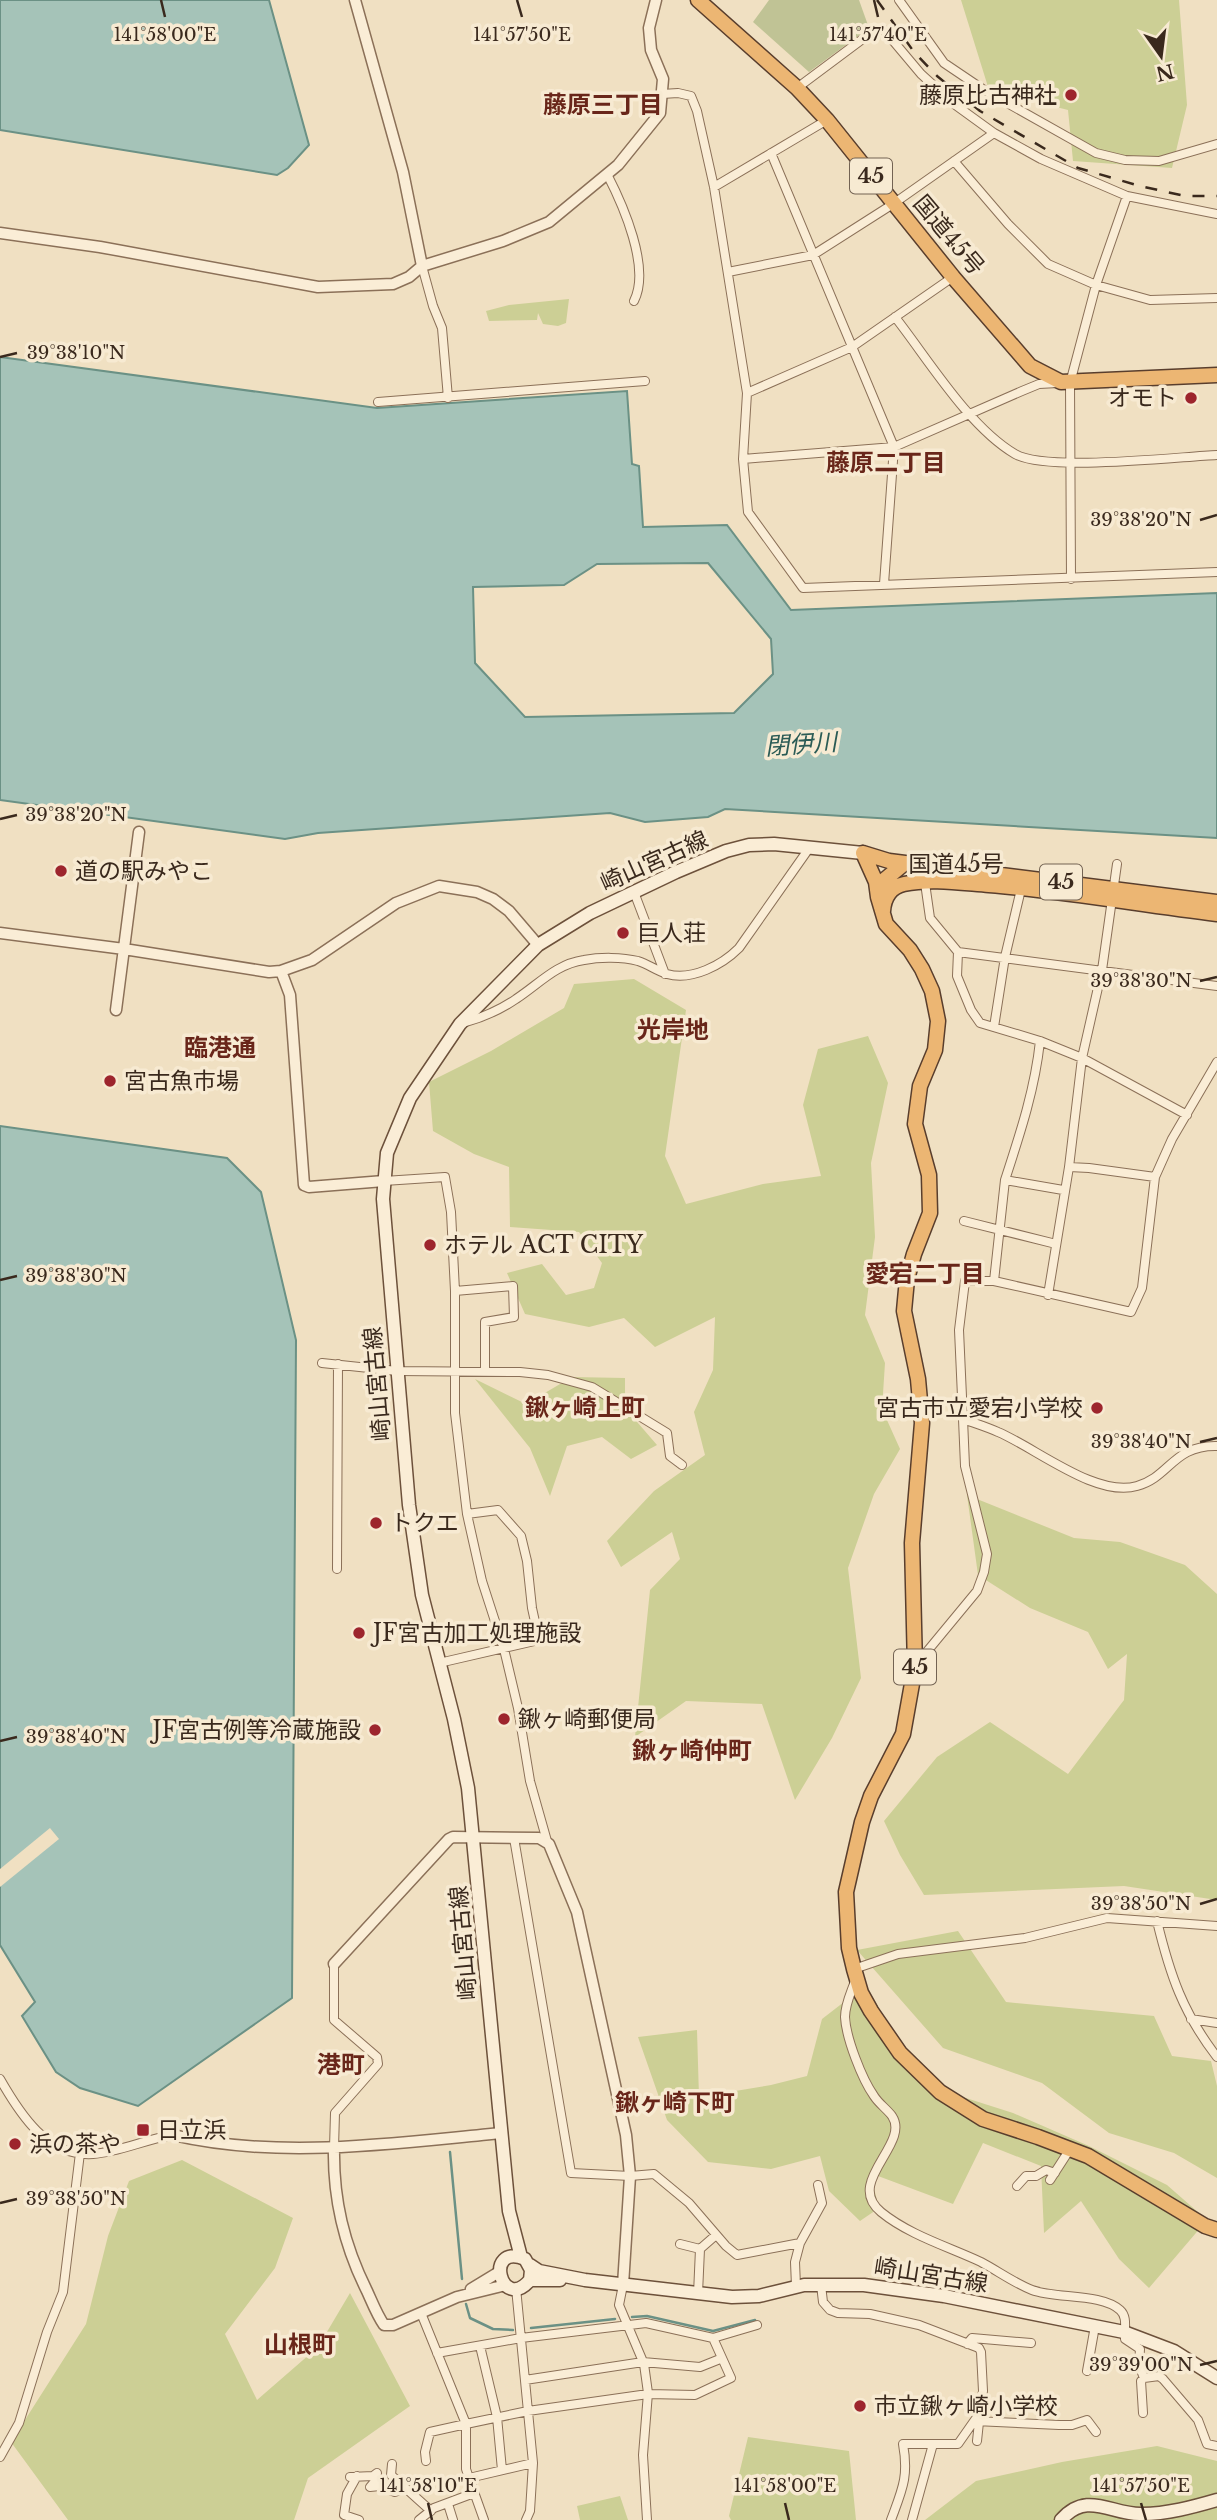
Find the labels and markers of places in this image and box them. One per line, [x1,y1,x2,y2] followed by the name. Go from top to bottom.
[919,81,1057,109] place label: 藤原比古神社
[1063,87,1079,103] marker: 藤原比古神社
[1108,384,1177,412] place label: オモト
[1183,390,1199,406] marker: オモト
[75,857,213,885] place label: 道の駅みやこ
[53,863,69,879] marker: 道の駅みやこ
[637,919,706,947] place label: 巨人荘
[615,925,631,941] marker: 巨人荘
[124,1067,239,1095] place label: 宮古魚市場
[102,1073,118,1089] marker: 宮古魚市場
[444,1231,643,1259] place label: ホテル ACT CITY
[422,1237,438,1253] marker: ホテル ACT CITY
[876,1394,1083,1422] place label: 宮古市立愛宕小学校
[1089,1400,1105,1416] marker: 宮古市立愛宕小学校
[390,1509,459,1537] place label: トクエ
[368,1515,384,1531] marker: トクエ
[370,1619,581,1647] place label: JF宮古加工処理施設
[351,1625,367,1641] marker: JF宮古加工処理施設
[518,1705,656,1733] place label: 鍬ヶ崎郵便局
[496,1711,512,1727] marker: 鍬ヶ崎郵便局
[150,1716,361,1744] place label: JF宮古例等冷蔵施設
[367,1722,383,1738] marker: JF宮古例等冷蔵施設
[157,2116,226,2144] place label: 日立浜
[135,2122,151,2138] marker: 日立浜
[29,2130,121,2158] place label: 浜の茶や
[7,2136,23,2152] marker: 浜の茶や
[874,2392,1058,2420] place label: 市立鍬ヶ崎小学校
[852,2398,868,2414] marker: 市立鍬ヶ崎小学校

